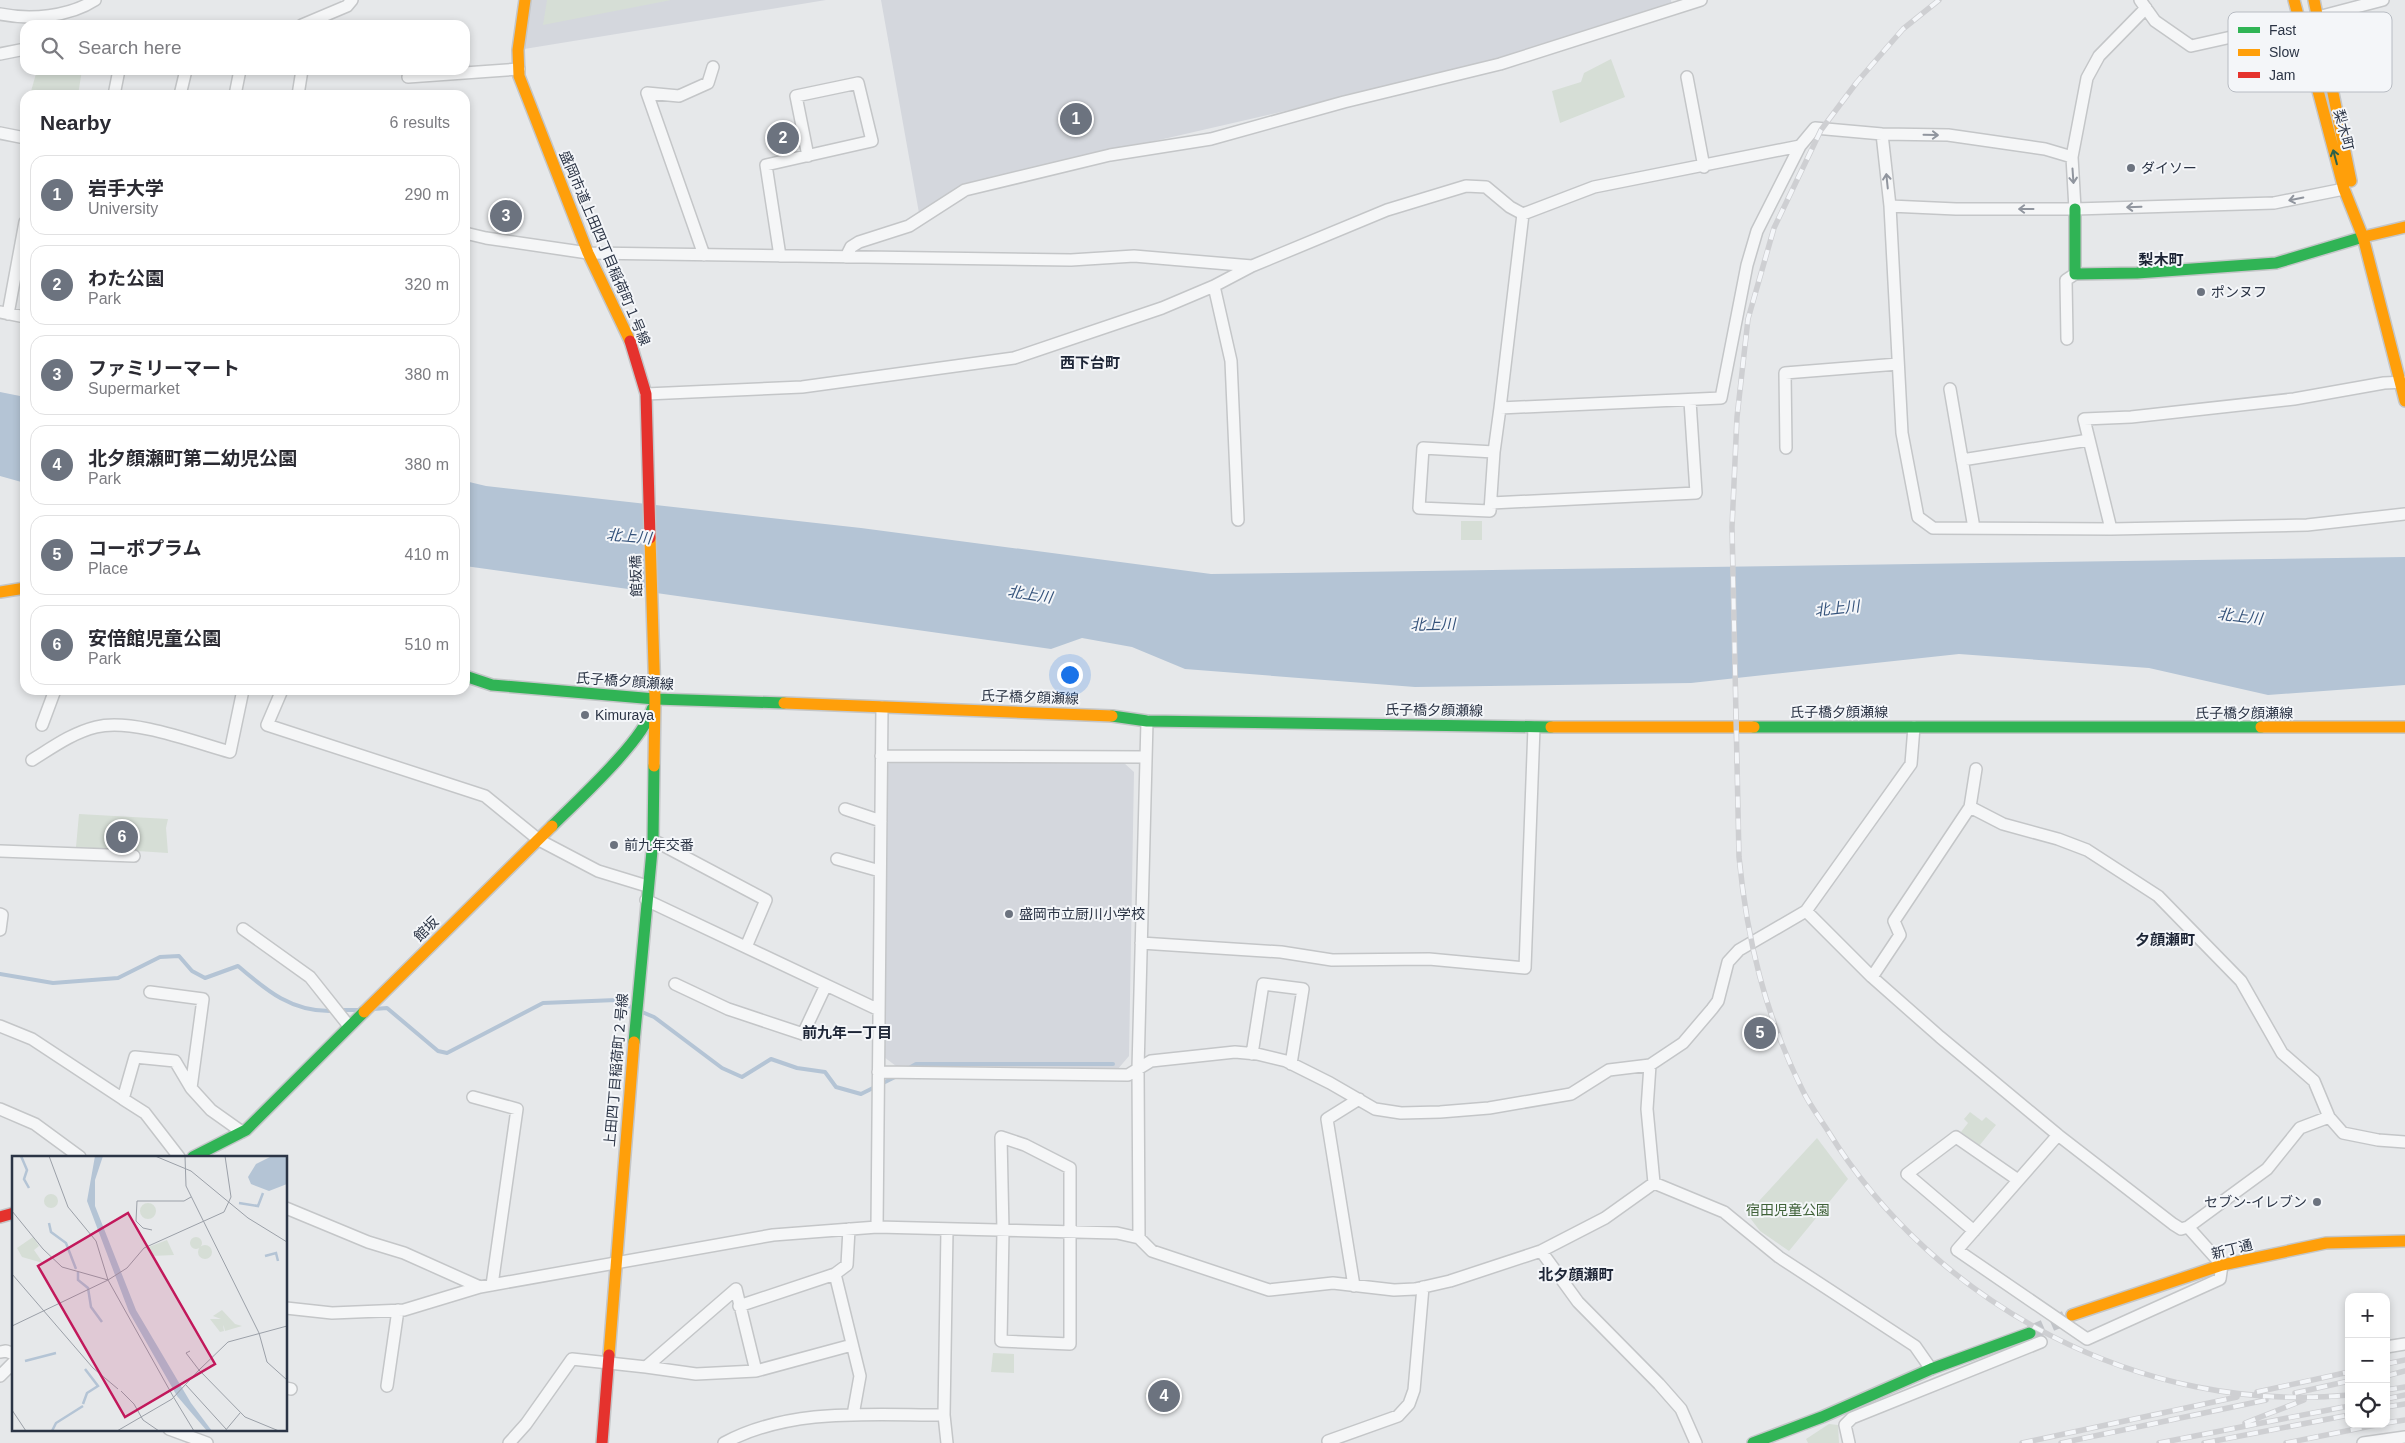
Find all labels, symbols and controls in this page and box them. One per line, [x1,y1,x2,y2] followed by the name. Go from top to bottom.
[2228,12,2392,92] legend
[20,20,470,75] search box
[2269,22,2296,38] text: Fast
[38,34,66,62] icon: search
[78,37,182,58] text: Search here
[2269,44,2300,60] text: Slow
[2269,67,2295,83] text: Jam
[1060,100,1092,138] pin: 1
[2331,108,2357,152] street label: 梨木町
[40,111,111,134] text: Nearby
[390,114,450,131] text: 6 results
[767,119,799,157] pin: 2
[1922,130,1939,140] one-way arrow
[557,148,653,348] street label: 盛岡市道上田四丁目稲荷町１号線
[2330,150,2340,166] one-way arrow
[2141,160,2197,176] place label: ダイソー
[2125,162,2137,174] marker: ダイソー
[2068,168,2077,184] one-way arrow
[1882,173,1892,189] one-way arrow
[88,178,164,199] text: 岩手大学
[53,186,61,203] text: 1
[405,186,449,203] text: 290 m
[2288,194,2304,204] one-way arrow
[490,197,522,235] pin: 3
[88,200,158,217] text: University
[2126,202,2142,212] one-way arrow
[2019,204,2035,214] one-way arrow
[2138,251,2184,268] district label: 梨木町
[88,268,164,289] text: わた公園
[53,276,61,293] text: 2
[405,276,449,293] text: 320 m
[2211,284,2267,300] place label: ポンヌフ
[2195,286,2207,298] marker: ポンヌフ
[88,290,121,307] text: Park
[1060,354,1120,371] district label: 西下台町
[88,358,240,379] text: ファミリーマート
[53,366,61,383] text: 3
[405,366,449,383] text: 380 m
[88,380,180,397] text: Supermarket
[88,448,297,469] text: 北夕顔瀬町第二幼児公園
[53,456,61,473] text: 4
[405,456,449,473] text: 380 m
[88,470,121,487] text: Park
[606,526,654,547] water label: 北上川
[88,538,201,559] text: コーポプラム
[53,546,61,563] text: 5
[405,546,449,563] text: 410 m
[627,555,645,597] street label: 館坂橋
[88,560,128,577] text: Place
[1006,582,1056,606] water label: 北上川
[1814,597,1862,619] water label: 北上川
[2217,605,2265,627] water label: 北上川
[1410,615,1458,633] water label: 北上川
[88,628,221,649] text: 安倍館児童公園
[53,636,61,653] text: 6
[405,636,449,653] text: 510 m
[88,650,121,667] text: Park
[1057,662,1083,688] your location
[576,670,674,692] street label: 氏子橋夕顔瀬線
[981,687,1079,707] street label: 氏子橋夕顔瀬線
[1385,701,1483,719] street label: 氏子橋夕顔瀬線
[1790,704,1888,720] street label: 氏子橋夕顔瀬線
[2195,705,2293,721] street label: 氏子橋夕顔瀬線
[595,707,654,723] place label: Kimuraya
[579,709,591,721] marker: Kimuraya
[106,818,138,856] pin: 6
[624,837,694,853] place label: 前九年交番
[608,839,620,851] marker: 前九年交番
[1019,906,1145,922] place label: 盛岡市立厨川小学校
[1003,908,1015,920] marker: 盛岡市立厨川小学校
[410,913,442,945] street label: 館坂
[2135,931,2195,948] district label: 夕顔瀬町
[601,993,631,1147] street label: 上田四丁目稲荷町２号線
[1744,1014,1776,1052] pin: 5
[802,1024,892,1041] district label: 前九年一丁目
[12,1156,288,1430] inset map
[2204,1194,2307,1210] place label: セブン-イレブン
[2311,1196,2323,1208] marker: セブン-イレブン
[1746,1202,1830,1218] park label: 宿田児童公園
[2210,1236,2254,1262] street label: 新丁通
[1538,1266,1614,1283] district label: 北夕顔瀬町
[2345,1293,2390,1428] map controls
[2345,1293,2390,1338] button: +
[2345,1338,2390,1383] button: −
[1148,1377,1180,1415] pin: 4
[2345,1383,2390,1428] button: locate

